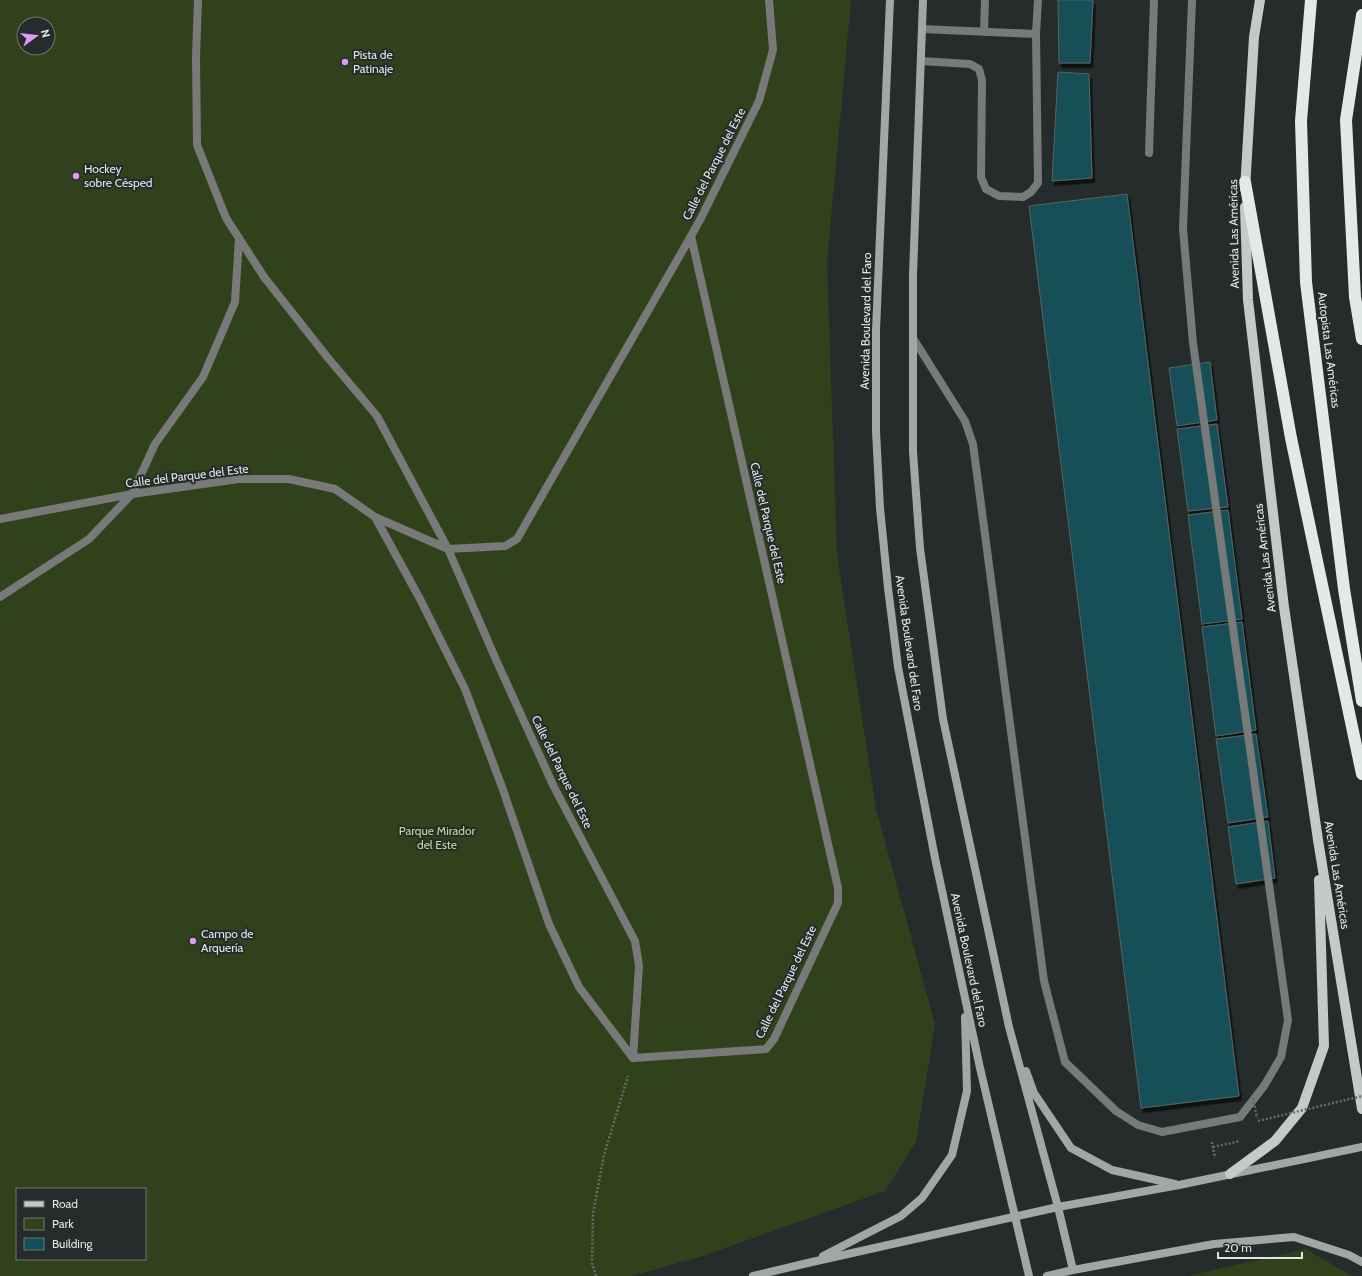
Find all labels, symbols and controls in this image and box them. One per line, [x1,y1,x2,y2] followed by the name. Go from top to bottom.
[16,16,56,56] north arrow
[38,28,53,39] text: N
[353,47,393,76] place label: Pista de Patinaje
[340,57,350,67] marker: Pista de Patinaje
[679,105,748,222] street label: Calle del Parque del Este
[84,161,153,190] place label: Hockey sobre Césped
[71,171,81,181] marker: Hockey sobre Césped
[1225,179,1242,289] street label: Avenida Las Américas
[857,252,874,389] street label: Avenida Boulevard del Faro
[1315,291,1344,409] street label: Autopista Las Américas
[125,461,249,490] street label: Calle del Parque del Este
[747,461,790,585] street label: Calle del Parque del Este
[1250,503,1279,613] street label: Avenida Las Américas
[893,574,926,712] street label: Avenida Boulevard del Faro
[529,713,596,831] street label: Calle del Parque del Este
[1322,820,1353,930] street label: Avenida Las Américas
[399,823,475,852] park label: Parque Mirador del Este
[948,891,991,1029] street label: Avenida Boulevard del Faro
[752,923,819,1041] street label: Calle del Parque del Este
[201,926,253,955] place label: Campo de Arquería
[188,936,198,946] marker: Campo de Arquería
[16,1188,146,1260] legend
[52,1196,78,1211] text: Road
[52,1216,74,1231] text: Park
[1218,1234,1302,1260] scale bar
[52,1236,94,1251] text: Building
[1224,1240,1252,1255] text: 20 m

